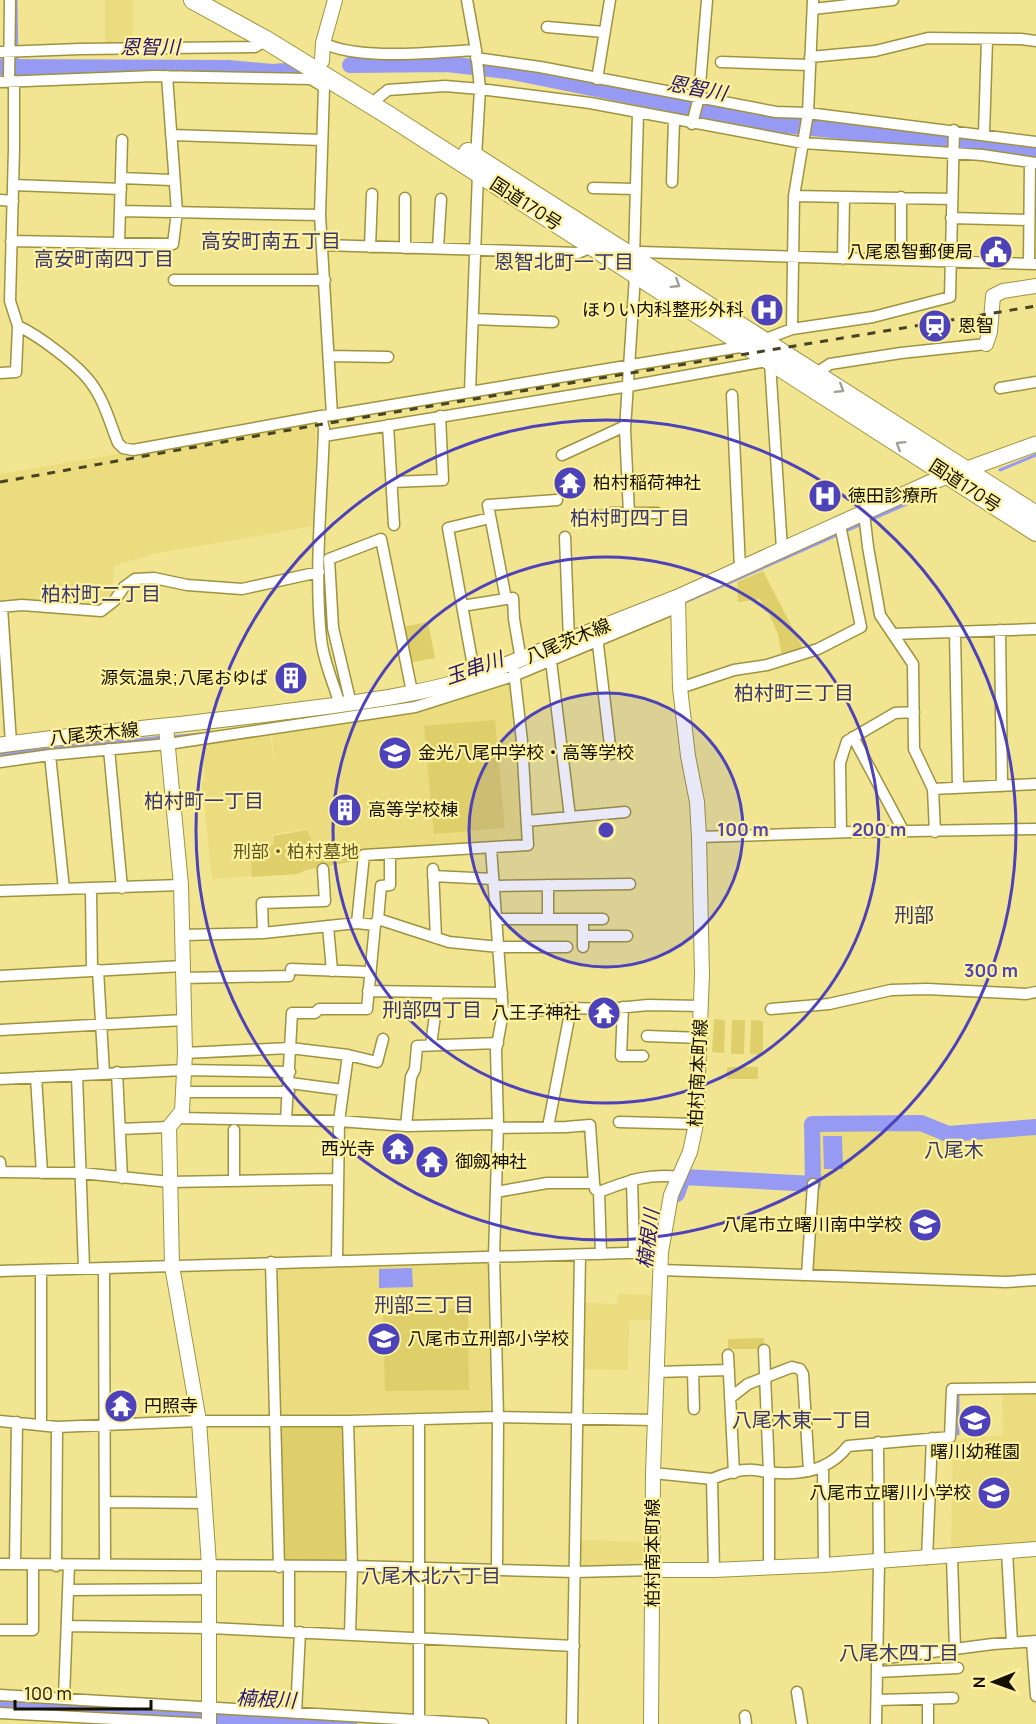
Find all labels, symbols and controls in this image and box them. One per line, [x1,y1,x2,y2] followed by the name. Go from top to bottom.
[120,33,182,60] water label: 恩智川
[665,69,731,107] water label: 恩智川
[486,171,567,235] street label: 国道170号
[201,227,341,254] district label: 高安町南五丁目
[978,234,1014,270] public building icon: 八尾恩智郵便局
[847,239,973,263] place label: 八尾恩智郵便局
[34,245,174,272] district label: 高安町南四丁目
[494,248,634,275] district label: 恩智北町一丁目
[669,277,680,288] one-way arrow
[749,292,785,328] hospital icon: ほりい内科整形外科
[582,297,744,321] place label: ほりい内科整形外科
[917,308,953,344] station icon: 恩智
[958,313,994,337] place label: 恩智
[834,382,844,394] one-way arrow
[896,441,907,452] one-way arrow
[925,453,1006,517] street label: 国道170号
[552,465,588,501] temple icon: 柏村稲荷神社
[593,470,701,494] place label: 柏村稲荷神社
[807,478,843,514] hospital icon: 徳田診療所
[848,483,938,507] place label: 徳田診療所
[570,504,690,531] district label: 柏村町四丁目
[41,580,161,607] district label: 柏村町二丁目
[521,612,614,668] street label: 八尾茨木線
[441,644,508,690] water label: 玉串川
[273,660,309,696] building icon: 源気温泉;八尾おゆば
[101,665,268,689] place label: 源気温泉;八尾おゆば
[734,679,854,706] district label: 柏村町三丁目
[48,716,140,750] street label: 八尾茨木線
[377,735,413,771] school or university icon: 金光八尾中学校・高等学校
[418,740,634,764] place label: 金光八尾中学校・高等学校
[144,787,264,814] district label: 柏村町一丁目
[327,792,363,828] building icon: 高等学校棟
[368,797,458,821] place label: 高等学校棟
[717,817,769,841] text: 100 m
[852,817,906,841] text: 200 m
[596,820,616,840] centre of rings
[233,839,359,863] park label: 刑部・柏村墓地
[894,901,934,928] district label: 刑部
[964,958,1018,982] text: 300 m
[586,995,622,1031] temple icon: 八王子神社
[382,996,482,1023] district label: 刑部四丁目
[491,1000,581,1024] place label: 八王子神社
[682,1018,712,1128] street label: 柏村南本町線
[380,1131,416,1167] temple icon: 西光寺
[321,1136,375,1160] place label: 西光寺
[924,1136,984,1163] district label: 八尾木
[414,1144,450,1180] temple icon: 御劔神社
[455,1149,527,1173] place label: 御劔神社
[630,1206,665,1270] water label: 楠根川
[907,1207,943,1243] school or university icon: 八尾市立曙川南中学校
[722,1212,902,1236] place label: 八尾市立曙川南中学校
[374,1291,474,1318] district label: 刑部三丁目
[366,1321,402,1357] school or university icon: 八尾市立刑部小学校
[407,1326,569,1350] place label: 八尾市立刑部小学校
[103,1388,139,1424] temple icon: 円照寺
[144,1393,198,1417] place label: 円照寺
[957,1403,993,1439] school or university icon: 曙川幼稚園
[732,1406,872,1433] district label: 八尾木東一丁目
[930,1439,1020,1463] place label: 曙川幼稚園
[976,1475,1012,1511] school or university icon: 八尾市立曙川小学校
[809,1480,971,1504] place label: 八尾市立曙川小学校
[640,1499,664,1607] street label: 柏村南本町線
[361,1562,501,1589] district label: 八尾木北六丁目
[839,1639,959,1666] district label: 八尾木四丁目
[964,1652,1024,1712] north arrow
[15,1673,152,1711] scale bar
[968,1676,990,1688] text: N
[24,1681,72,1705] text: 100 m
[235,1683,299,1714] water label: 楠根川

